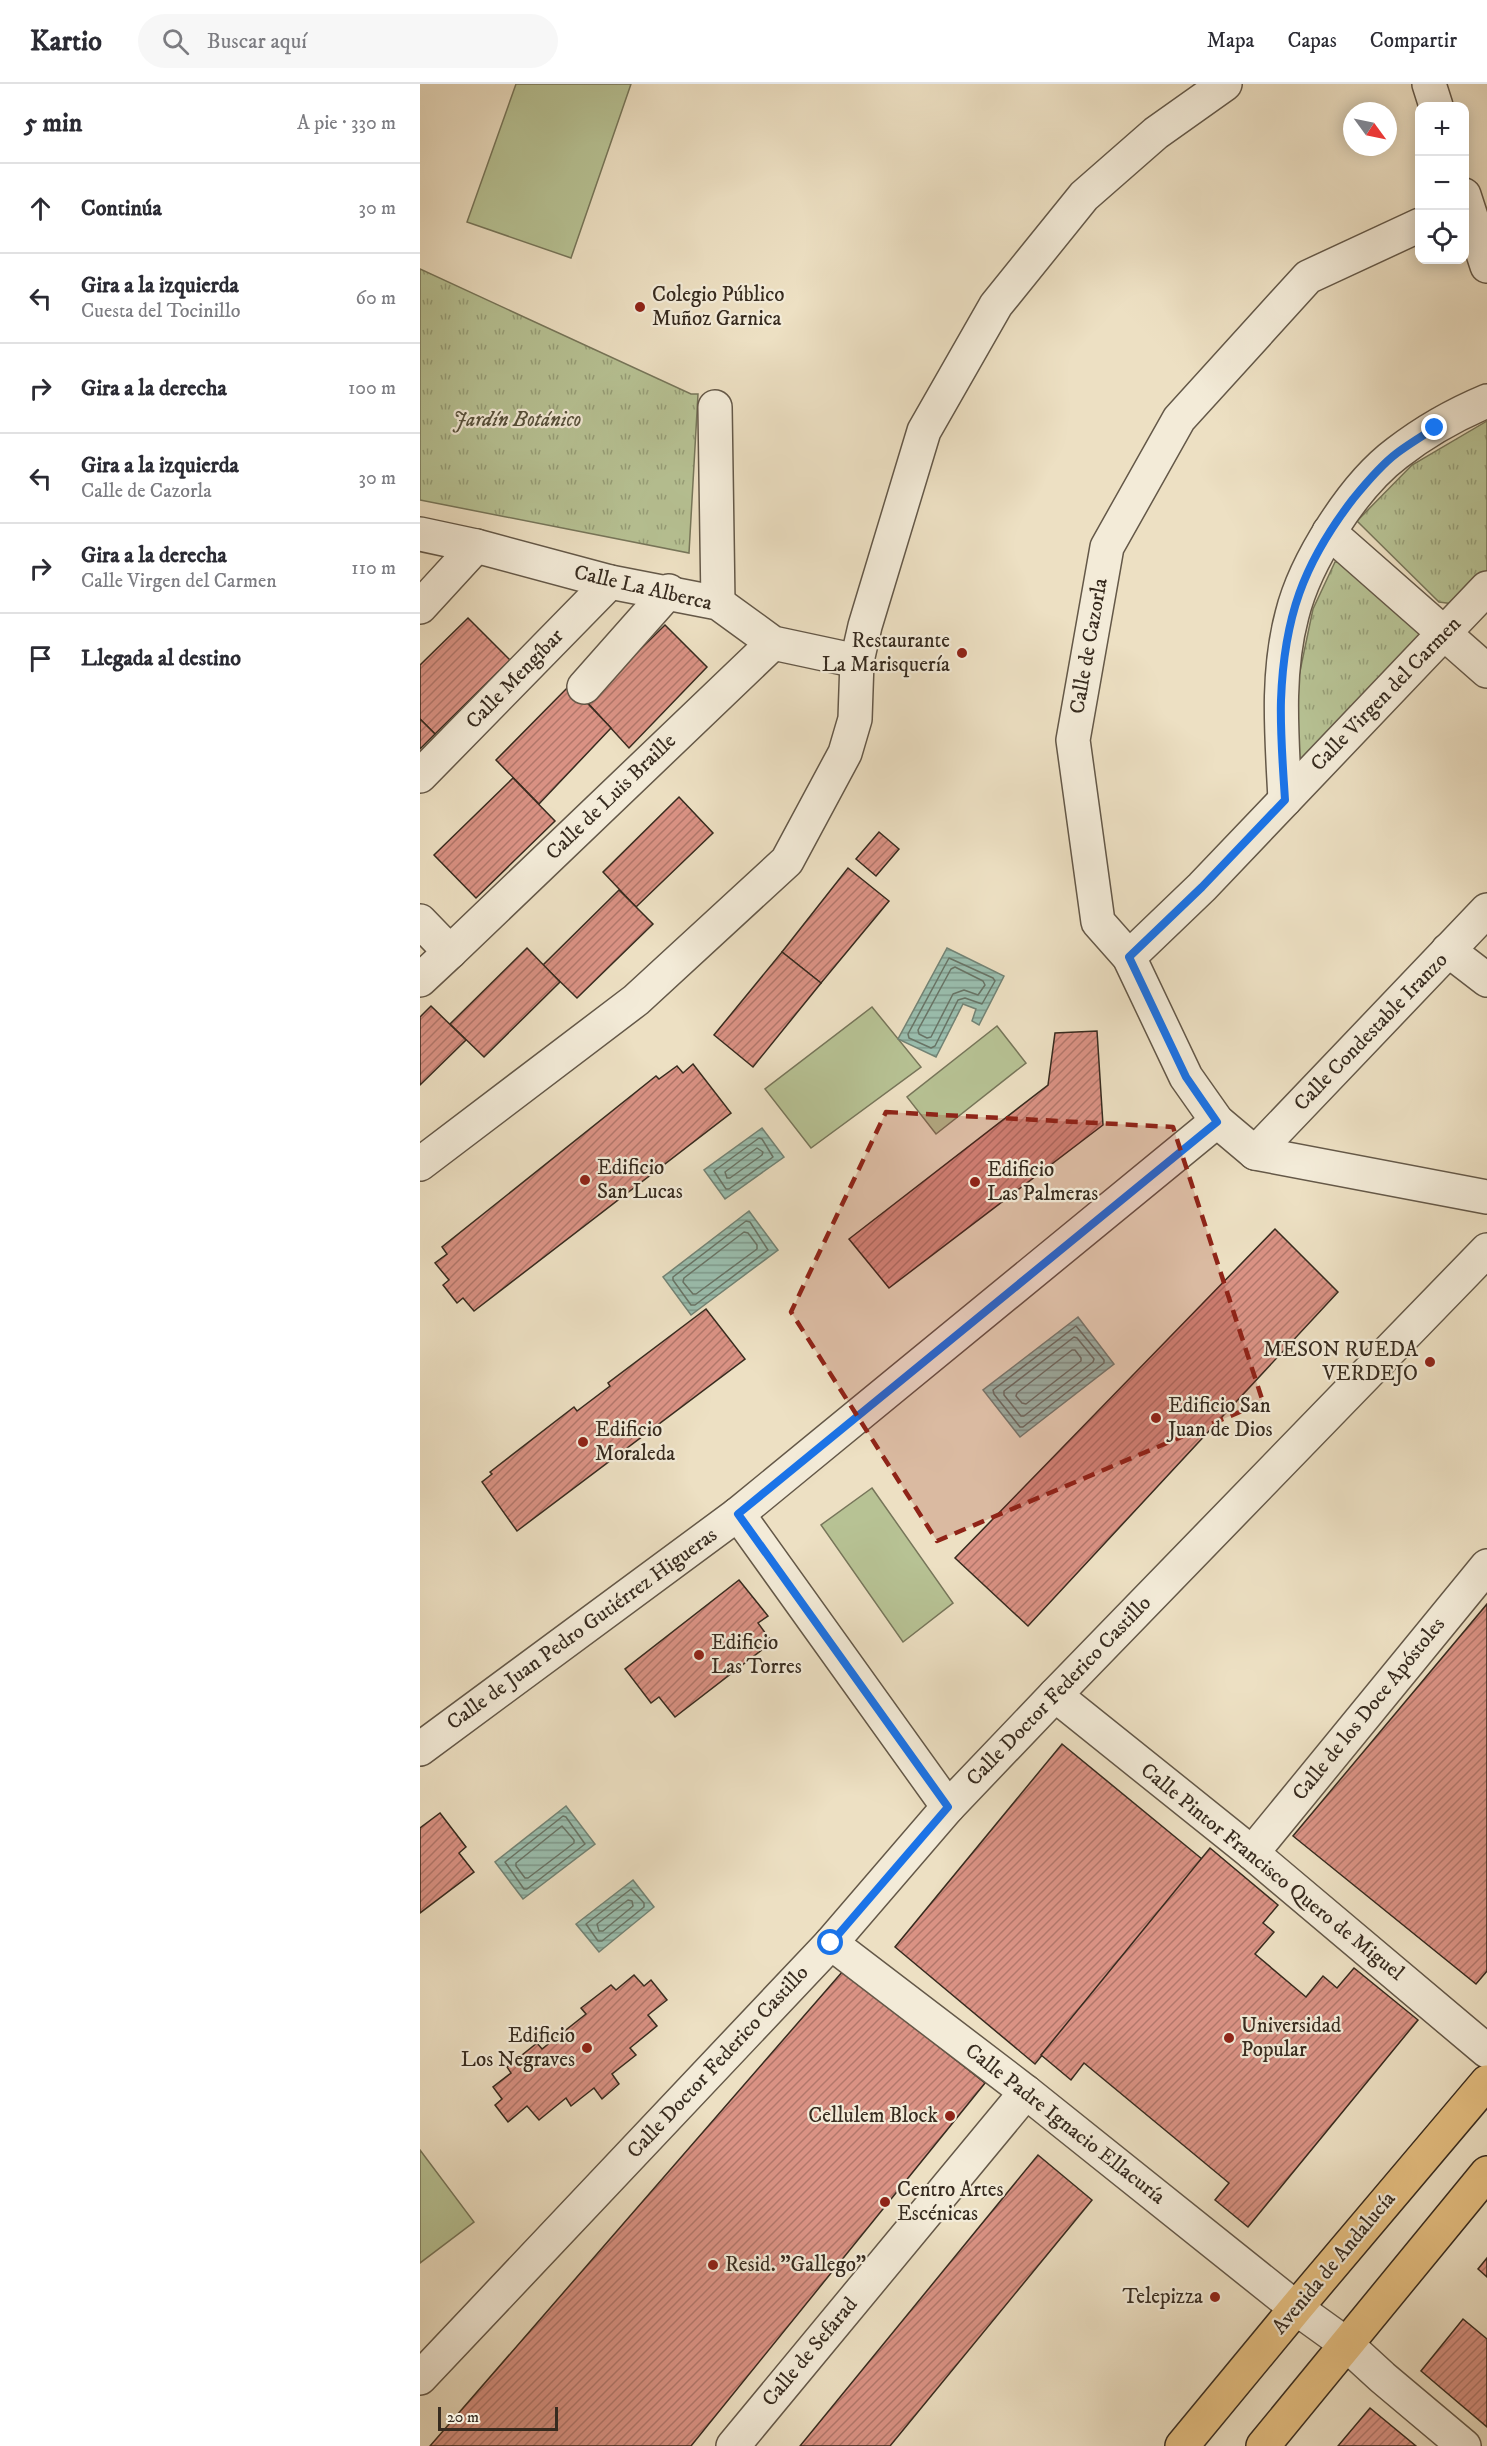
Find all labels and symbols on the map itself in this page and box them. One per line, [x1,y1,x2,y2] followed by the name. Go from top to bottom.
[1343,102,1397,156] north arrow
[652,282,784,332] place label: Colegio Público Muñoz Garnica
[633,300,647,314] marker: Colegio Público Muñoz Garnica
[453,407,582,433] park label: Jardín Botánico
[1421,414,1447,440] route end
[571,559,715,617] street label: Calle La Alberca
[1064,576,1114,716] street label: Calle de Cazorla
[1305,611,1467,777] street label: Calle Virgen del Carmen
[461,623,569,735] street label: Calle Mengíbar
[822,628,950,678] place label: Restaurante La Marisquería
[955,646,969,660] marker: Restaurante La Marisquería
[540,728,682,866] street label: Calle de Luis Braille
[1289,947,1453,1117] street label: Calle Condestable Iranzo
[597,1155,683,1205] place label: Edificio San Lucas
[987,1157,1098,1207] place label: Edificio Las Palmeras
[578,1173,592,1187] marker: Edificio San Lucas
[968,1175,982,1189] marker: Edificio Las Palmeras
[1263,1337,1419,1387] place label: MESON RUEDA VERDEJO
[1423,1355,1437,1369] marker: MESON RUEDA VERDEJO
[1166,1393,1272,1443] place label: Edificio San Juan de Dios
[1149,1411,1163,1425] marker: Edificio San Juan de Dios
[595,1417,675,1467] place label: Edificio Moraleda
[576,1435,590,1449] marker: Edificio Moraleda
[442,1522,722,1736] street label: Calle de Juan Pedro Gutiérrez Higueras
[961,1590,1157,1792] street label: Calle Doctor Federico Castillo
[1287,1612,1451,1806] street label: Calle de los Doce Apóstoles
[711,1630,802,1680] place label: Edificio Las Torres
[692,1648,706,1662] marker: Edificio Las Torres
[1135,1758,1410,1987] street label: Calle Pintor Francisco Quero de Miguel
[817,1929,843,1955] route start
[622,1960,814,2164] street label: Calle Doctor Federico Castillo
[1241,2013,1342,2063] place label: Universidad Popular
[461,2023,575,2073] place label: Edificio Los Negraves
[1222,2031,1236,2045] marker: Universidad Popular
[960,2038,1170,2210] street label: Calle Padre Ignacio Ellacuría
[580,2041,594,2055] marker: Edificio Los Negraves
[808,2103,939,2129] place label: Cellulem Block
[943,2109,957,2123] marker: Cellulem Block
[897,2177,1003,2227] place label: Centro Artes Escénicas
[1267,2186,1401,2340] street label: Avenida de Andalucía
[878,2195,892,2209] marker: Centro Artes Escénicas
[725,2252,866,2278] place label: Resid. "Gallego"
[706,2258,720,2272] marker: Resid. "Gallego"
[1123,2284,1203,2310] place label: Telepizza
[1208,2290,1222,2304] marker: Telepizza
[757,2292,864,2412] street label: Calle de Sefarad
[438,2404,558,2432] scale bar

